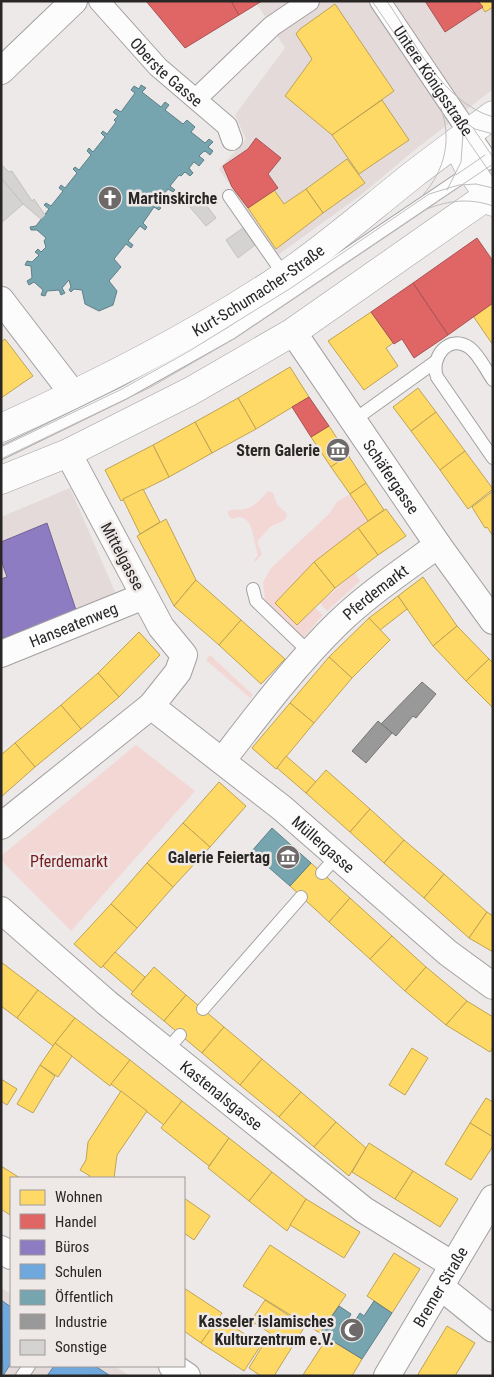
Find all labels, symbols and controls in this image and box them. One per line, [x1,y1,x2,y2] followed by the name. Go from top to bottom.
[390,22,477,139] street label: Untere Königsstraße
[126,34,206,111] street label: Oberste Gasse
[97,185,123,211] church icon: Martinskirche
[128,189,218,208] place label: Martinskirche
[189,241,328,340] street label: Kurt-Schumacher-Straße
[359,436,423,518] street label: Schäfergasse
[325,437,351,463] museum icon: Stern Galerie
[236,441,320,460] place label: Stern Galerie
[97,519,148,593] street label: Mittelgasse
[339,561,412,624] street label: Pferdemarkt
[27,599,120,652] street label: Hanseatenweg
[288,812,358,877] street label: Müllergasse
[275,844,301,870] museum icon: Galerie Feiertag
[168,848,270,867] place label: Galerie Feiertag
[30,852,108,871] park label: Pferdemarkt
[176,1057,266,1134] street label: Kastenalsgasse
[10,1177,185,1367] legend
[55,1188,103,1206] text: Wohnen
[55,1213,97,1231] text: Handel
[55,1238,89,1256] text: Büros
[409,1243,472,1331] street label: Bremer Straße
[55,1263,102,1281] text: Schulen
[55,1288,113,1306] text: Öffentlich
[199,1312,334,1349] place label: Kasseler islamisches Kulturzentrum e.V.
[55,1313,107,1331] text: Industrie
[339,1317,365,1343] mosque icon: Kasseler islamisches Kulturzentrum e.V.
[55,1338,107,1356] text: Sonstige

